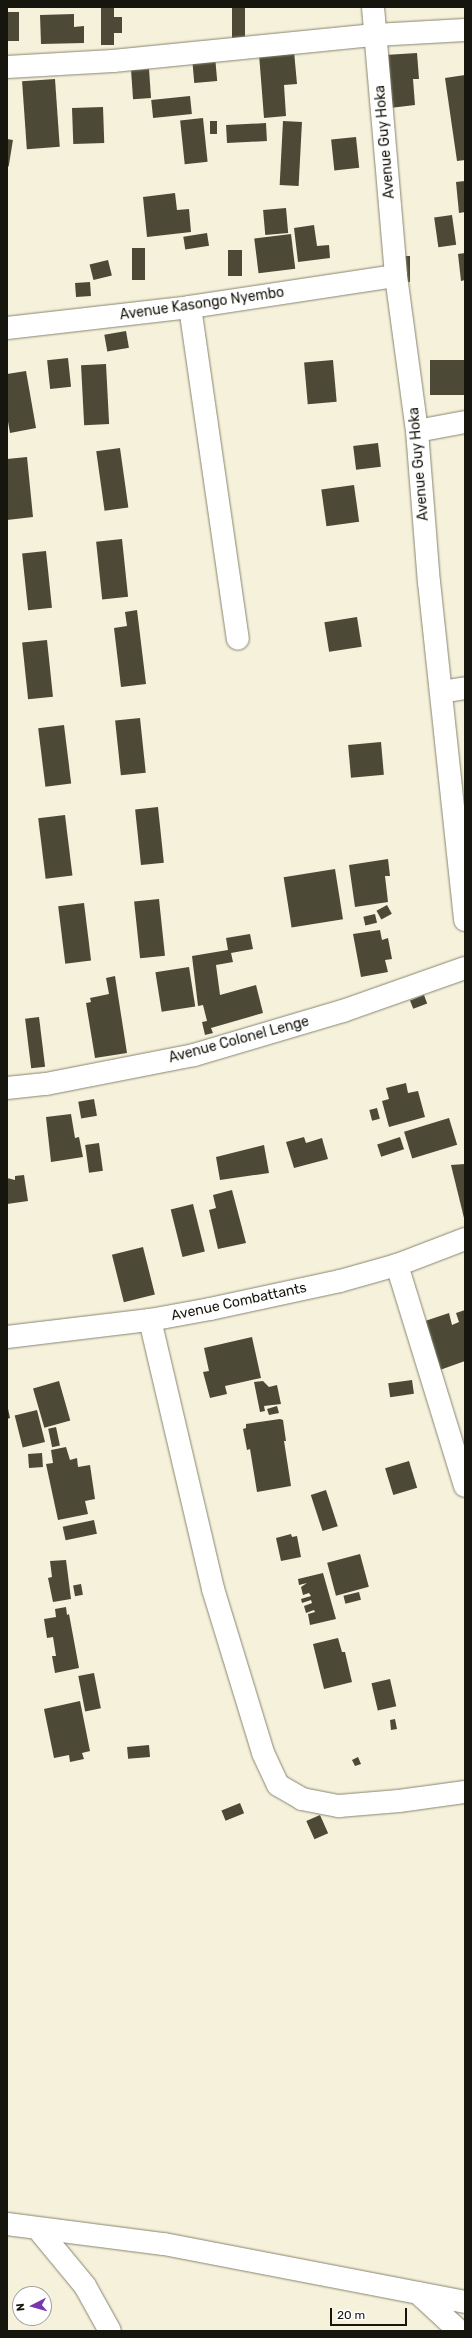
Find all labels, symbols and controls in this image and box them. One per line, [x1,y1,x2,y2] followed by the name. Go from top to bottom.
[372,84,398,200] street label: Avenue Guy Hoka
[119,284,285,324] street label: Avenue Kasongo Nyembo
[406,406,432,522] street label: Avenue Guy Hoka
[167,1013,311,1067] street label: Avenue Colonel Lenge
[170,1279,308,1325] street label: Avenue Combattants
[12,2286,52,2326] north arrow
[332,2300,409,2326] scale bar
[14,2303,27,2312] text: N
[337,2308,365,2322] text: 20 m

